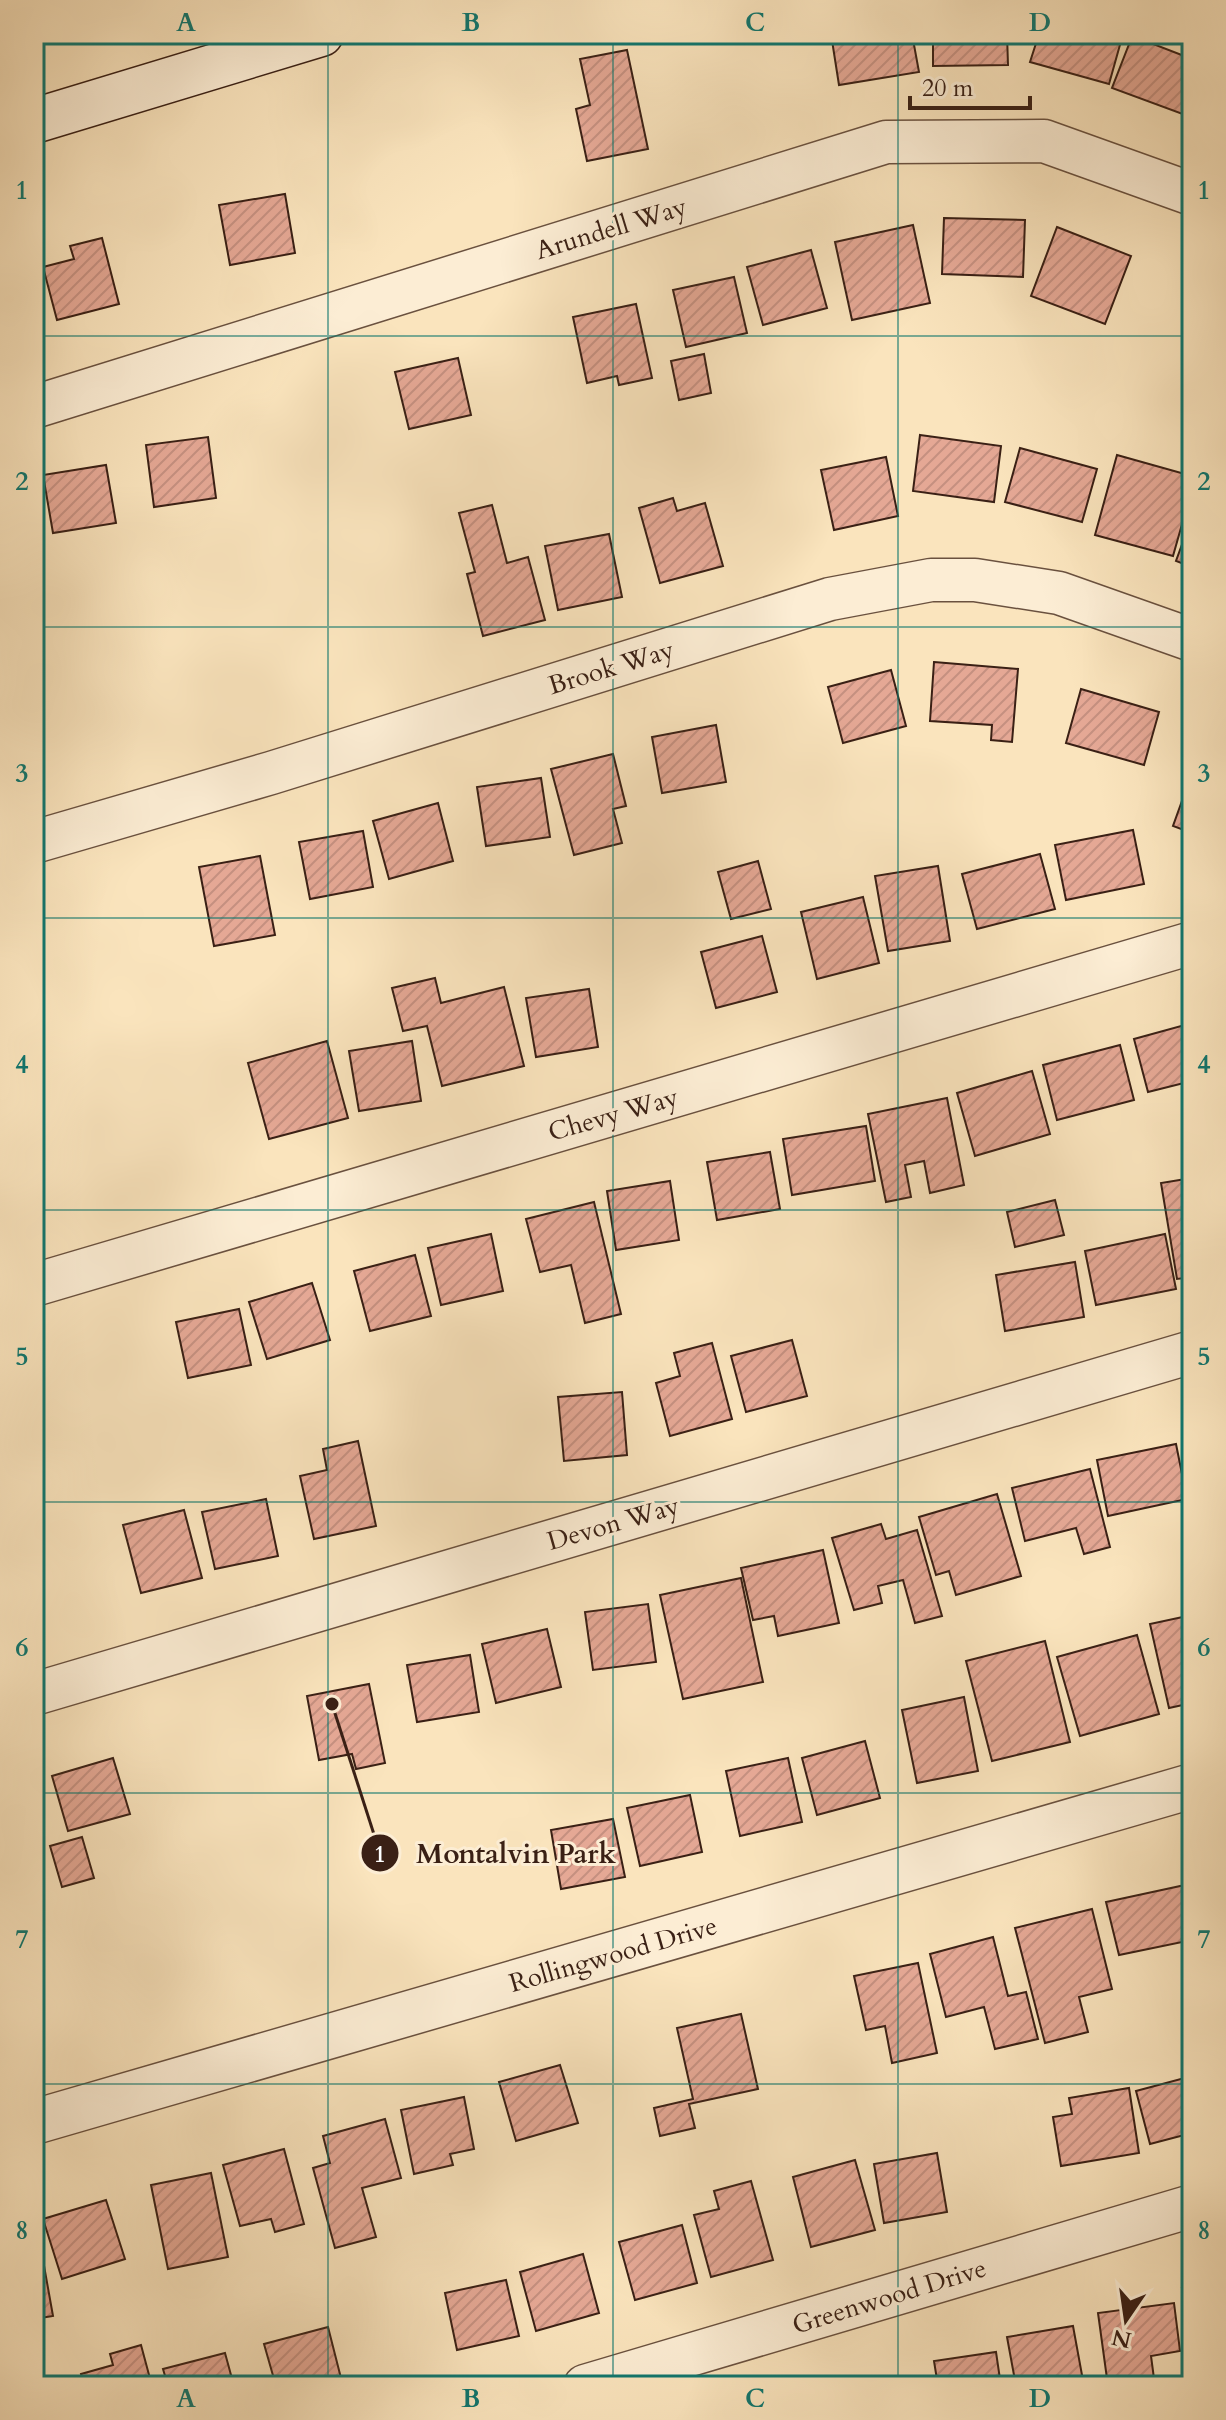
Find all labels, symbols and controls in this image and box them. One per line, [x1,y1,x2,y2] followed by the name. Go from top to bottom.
[176,5,196,40] text: A
[462,5,480,40] text: B
[745,5,765,40] text: C
[1029,5,1051,40] text: D
[910,60,1030,110] scale bar
[922,72,974,105] text: 20 m
[15,173,29,208] text: 1
[1197,173,1211,208] text: 1
[531,189,691,268] street label: Arundell Way
[15,464,29,499] text: 2
[1197,464,1211,499] text: 2
[544,632,679,703] street label: Brook Way
[15,756,29,791] text: 3
[1197,756,1211,791] text: 3
[15,1047,29,1082] text: 4
[1197,1047,1211,1082] text: 4
[544,1079,682,1150] street label: Chevy Way
[15,1339,29,1374] text: 5
[1197,1339,1211,1374] text: 5
[543,1488,683,1559] street label: Devon Way
[15,1630,29,1665] text: 6
[1197,1630,1211,1665] text: 6
[360,1827,632,1879] callout: Montalvin Park
[416,1835,617,1873] text: Montalvin Park
[374,1838,386,1871] text: 1
[505,1908,721,2001] street label: Rollingwood Drive
[15,1922,29,1957] text: 7
[1197,1922,1211,1957] text: 7
[15,2213,29,2248] text: 8
[1197,2213,1211,2248] text: 8
[788,2250,990,2343] street label: Greenwood Drive
[1086,2280,1166,2360] north arrow
[1109,2322,1134,2355] text: N
[176,2381,196,2416] text: A
[462,2381,480,2416] text: B
[745,2381,765,2416] text: C
[1029,2381,1051,2416] text: D

